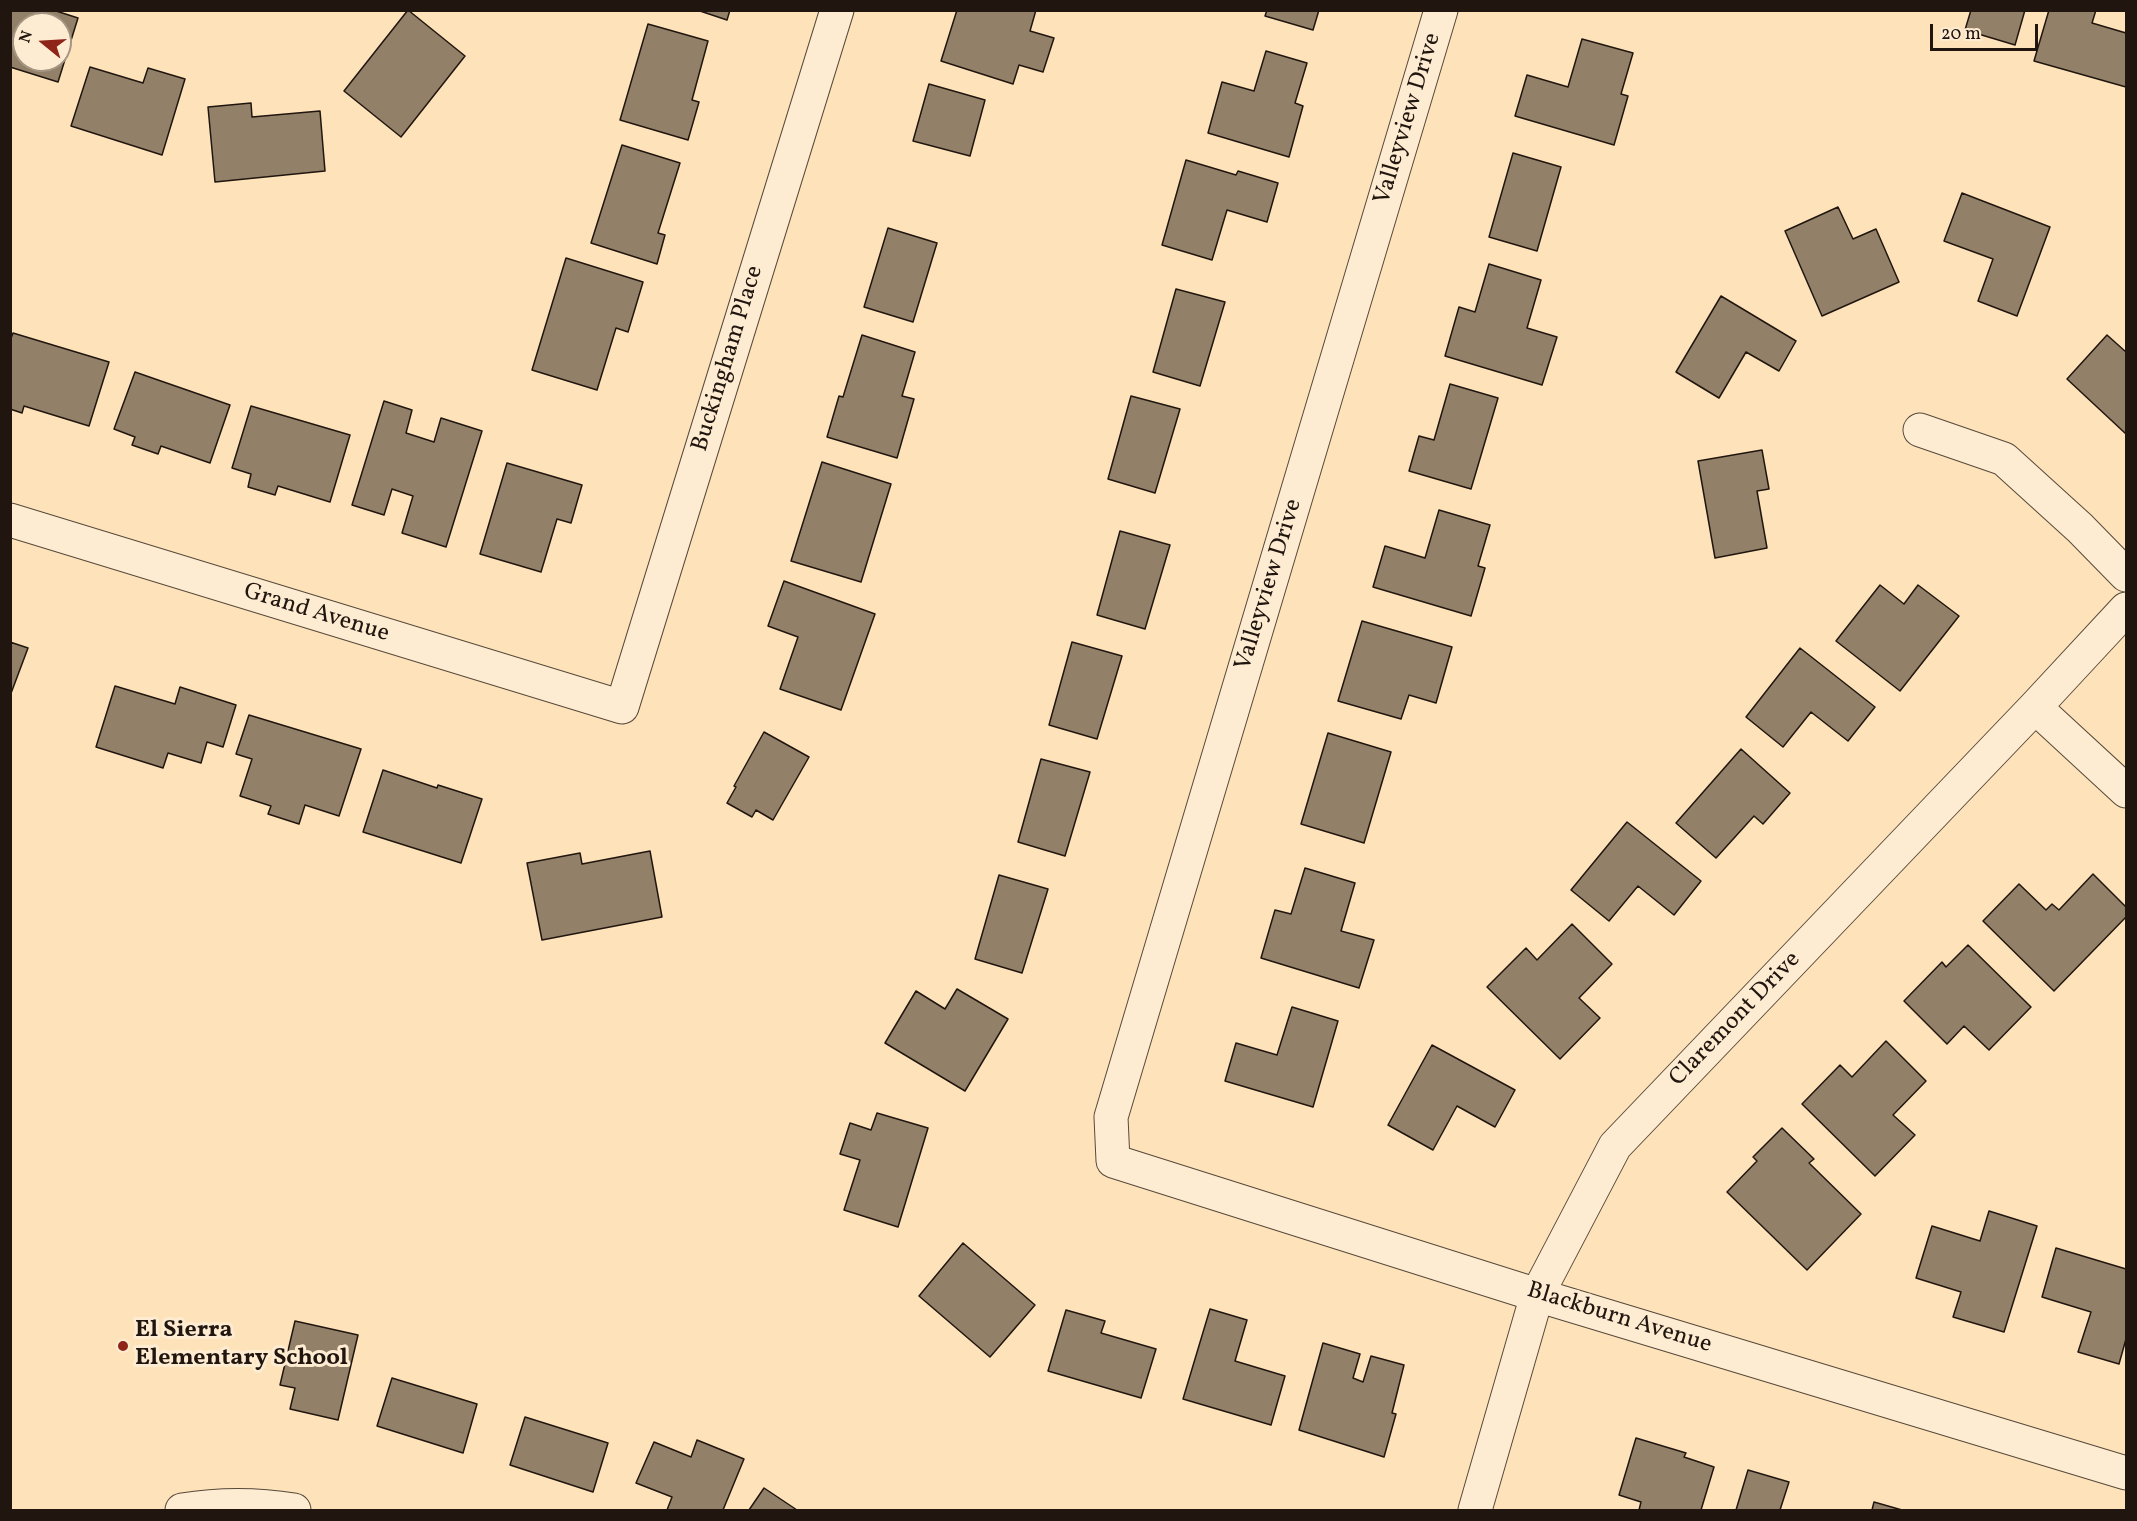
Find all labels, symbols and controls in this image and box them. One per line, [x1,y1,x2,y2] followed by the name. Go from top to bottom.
[12,12,72,72] north arrow
[1933,12,2041,50] scale bar
[1941,22,1981,47] text: 20 m
[15,28,39,46] text: N
[1369,30,1449,208] street label: Valleyview Drive
[687,263,771,455] street label: Buckingham Place
[1230,496,1310,674] street label: Valleyview Drive
[240,578,392,650] street label: Grand Avenue
[1664,947,1808,1093] street label: Claremont Drive
[1523,1277,1715,1361] street label: Blackburn Avenue
[135,1318,348,1374] place label: El Sierra Elementary School
[116,1339,130,1353] marker: El Sierra Elementary School

